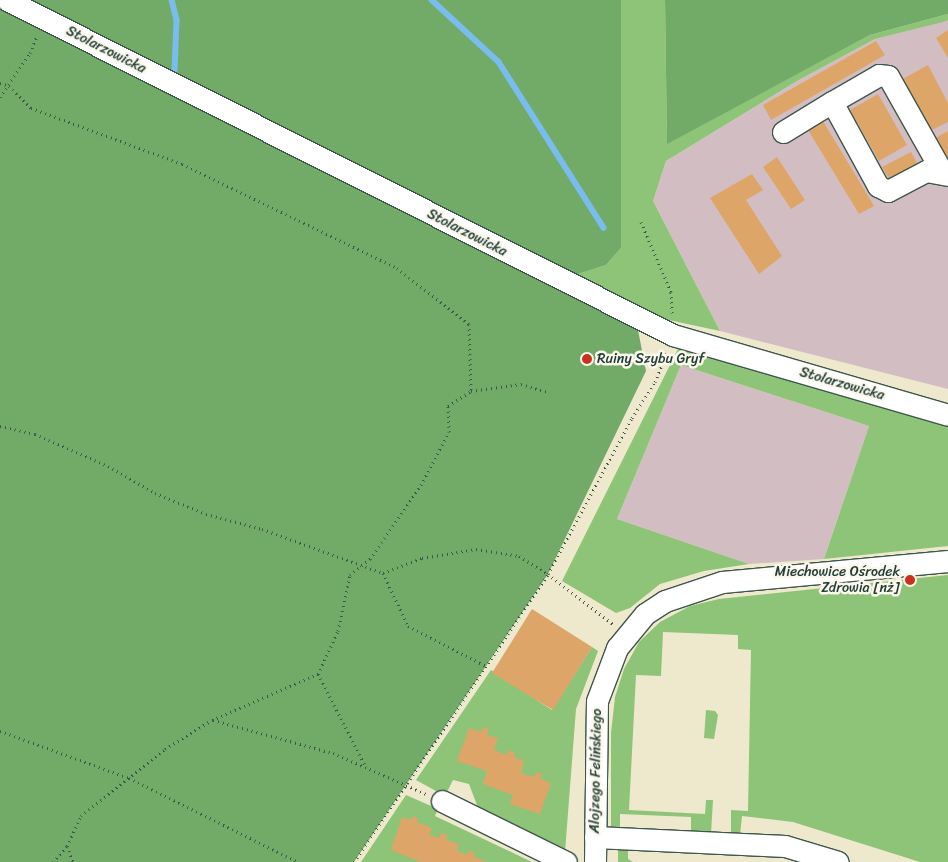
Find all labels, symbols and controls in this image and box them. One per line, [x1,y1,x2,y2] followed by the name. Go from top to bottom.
[63,23,149,77] street label: Stolarzowicka
[424,206,510,260] street label: Stolarzowicka
[597,351,704,367] place label: Ruiny Szybu Gryf
[581,353,593,365] marker: Ruiny Szybu Gryf
[798,364,886,404] street label: Stolarzowicka
[775,564,900,596] place label: Miechowice Ośrodek Zdrowia [nż]
[904,574,916,586] marker: Miechowice Ośrodek Zdrowia [nż]
[587,708,605,834] street label: Alojzego Felińskiego

